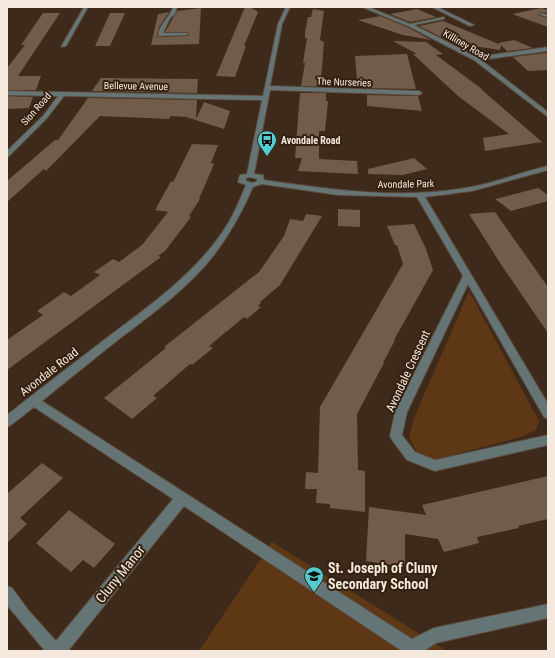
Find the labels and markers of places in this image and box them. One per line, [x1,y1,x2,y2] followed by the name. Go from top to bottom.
[256,129,278,157] bus stop icon: Avondale Road
[281,135,341,146] place label: Avondale Road
[328,560,438,592] place label: St. Joseph of Cluny Secondary School
[303,565,325,593] school or university icon: St. Joseph of Cluny Secondary School

